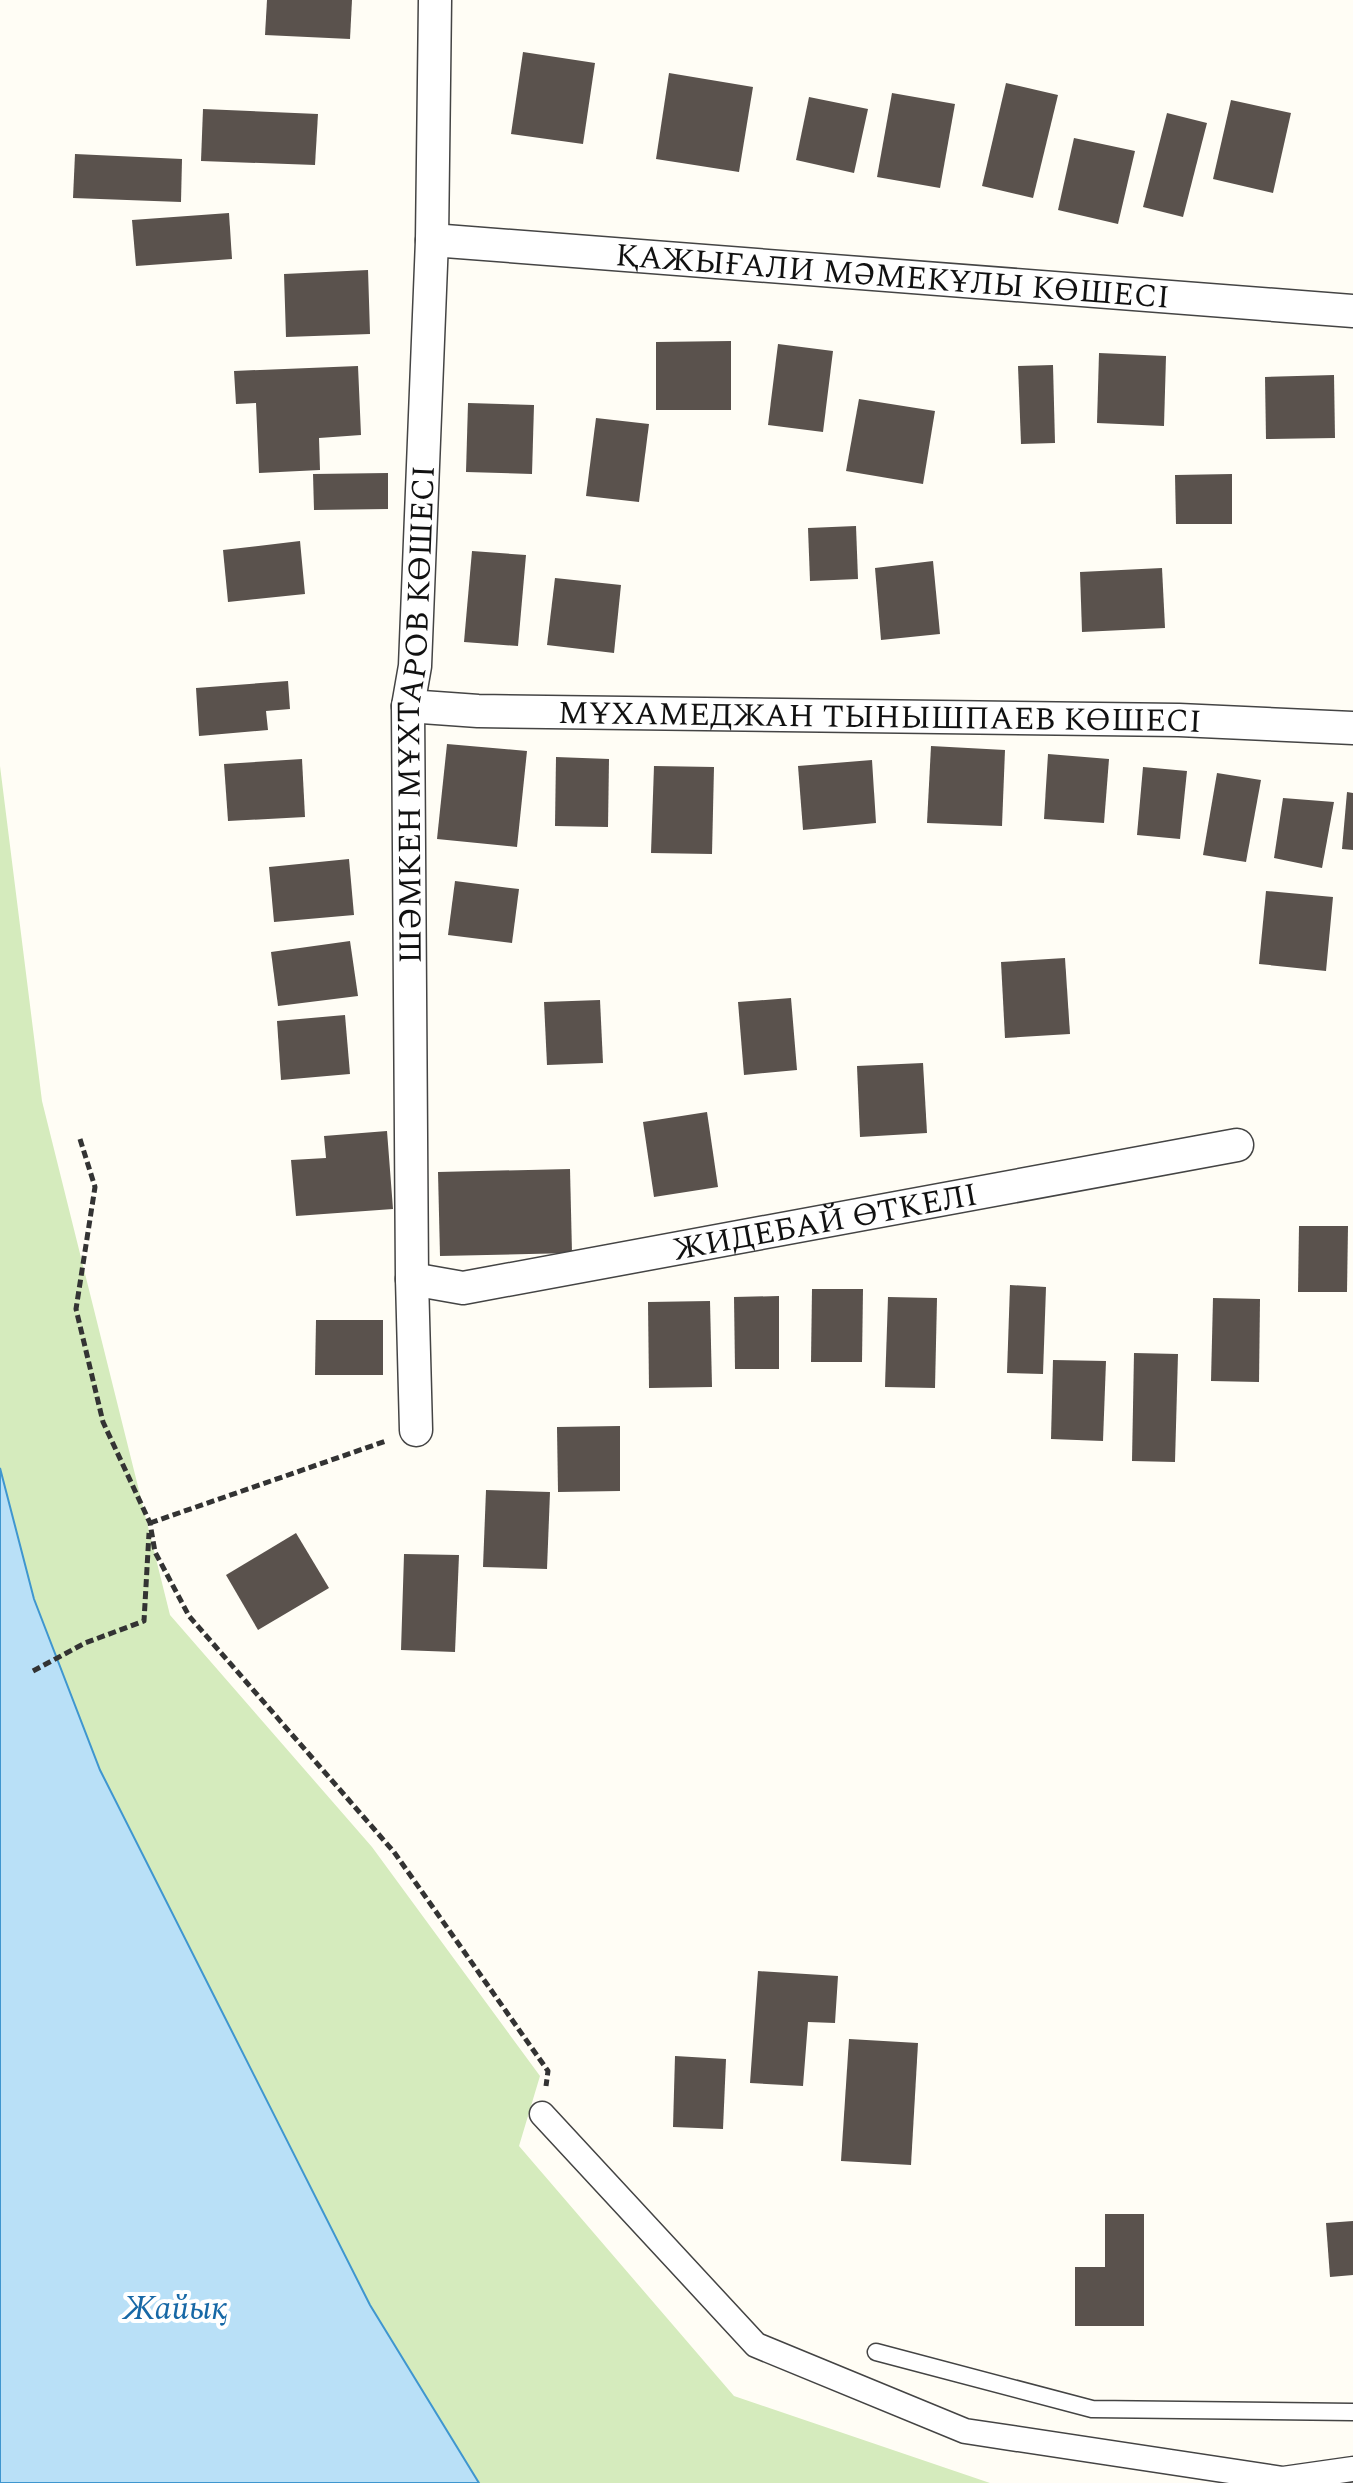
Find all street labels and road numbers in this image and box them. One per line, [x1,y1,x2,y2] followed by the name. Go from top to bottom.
[614,231,1171,323] street label: ҚАЖЫҒАЛИ МӘМЕКҰЛЫ КӨШЕСІ
[385,464,449,964] street label: ШӘМКЕН МҰХТАРОВ КӨШЕСІ
[558,689,1203,747] street label: МҰХАМЕДЖАН ТЫНЫШПАЕВ КӨШЕСІ
[669,1170,981,1275] street label: ЖИДЕБАЙ ӨТКЕЛІ

